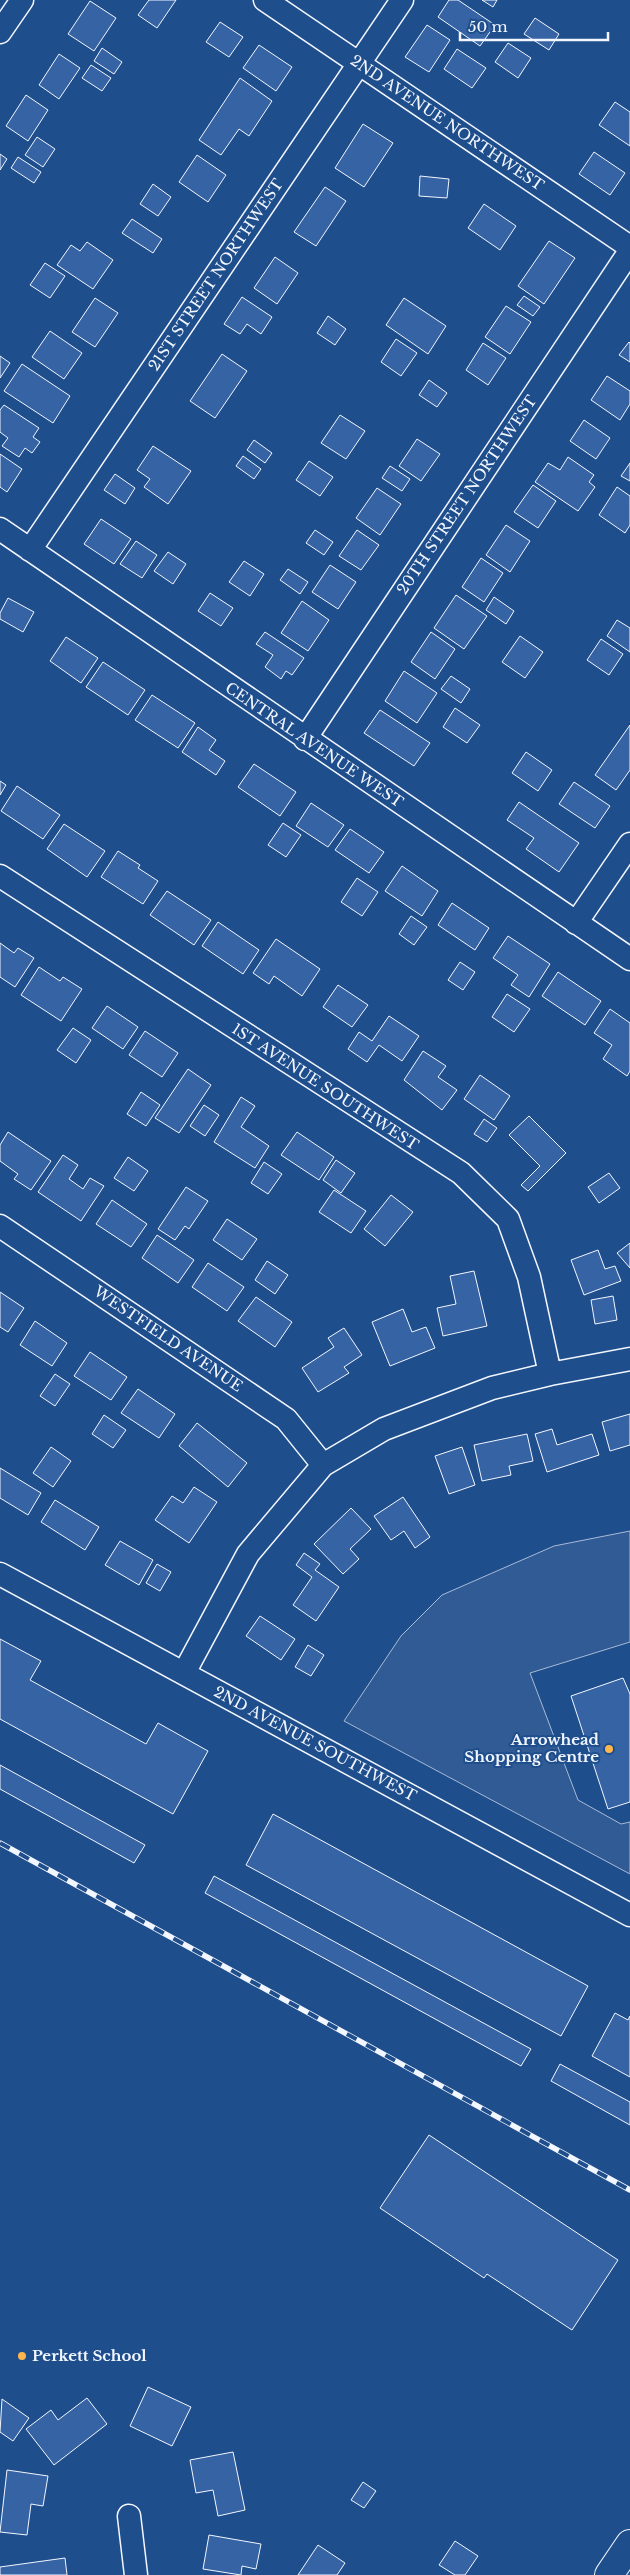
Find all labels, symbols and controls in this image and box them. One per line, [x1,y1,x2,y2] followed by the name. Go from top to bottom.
[460,10,608,42] scale bar
[468,17,508,36] text: 50 m
[347,51,548,195] street label: 2ND AVENUE NORTHWEST
[144,175,287,374] street label: 21ST STREET NORTHWEST
[393,392,540,598] street label: 20TH STREET NORTHWEST
[222,678,407,811] street label: CENTRAL AVENUE WEST
[228,1019,422,1154] street label: 1ST AVENUE SOUTHWEST
[89,1281,246,1396] street label: WESTFIELD AVENUE
[210,1682,420,1805] street label: 2ND AVENUE SOUTHWEST
[464,1730,600,1766] place label: Arrowhead Shopping Centre
[603,1743,615,1755] marker: Arrowhead Shopping Centre
[32,2346,147,2365] place label: Perkett School
[16,2350,28,2362] marker: Perkett School

